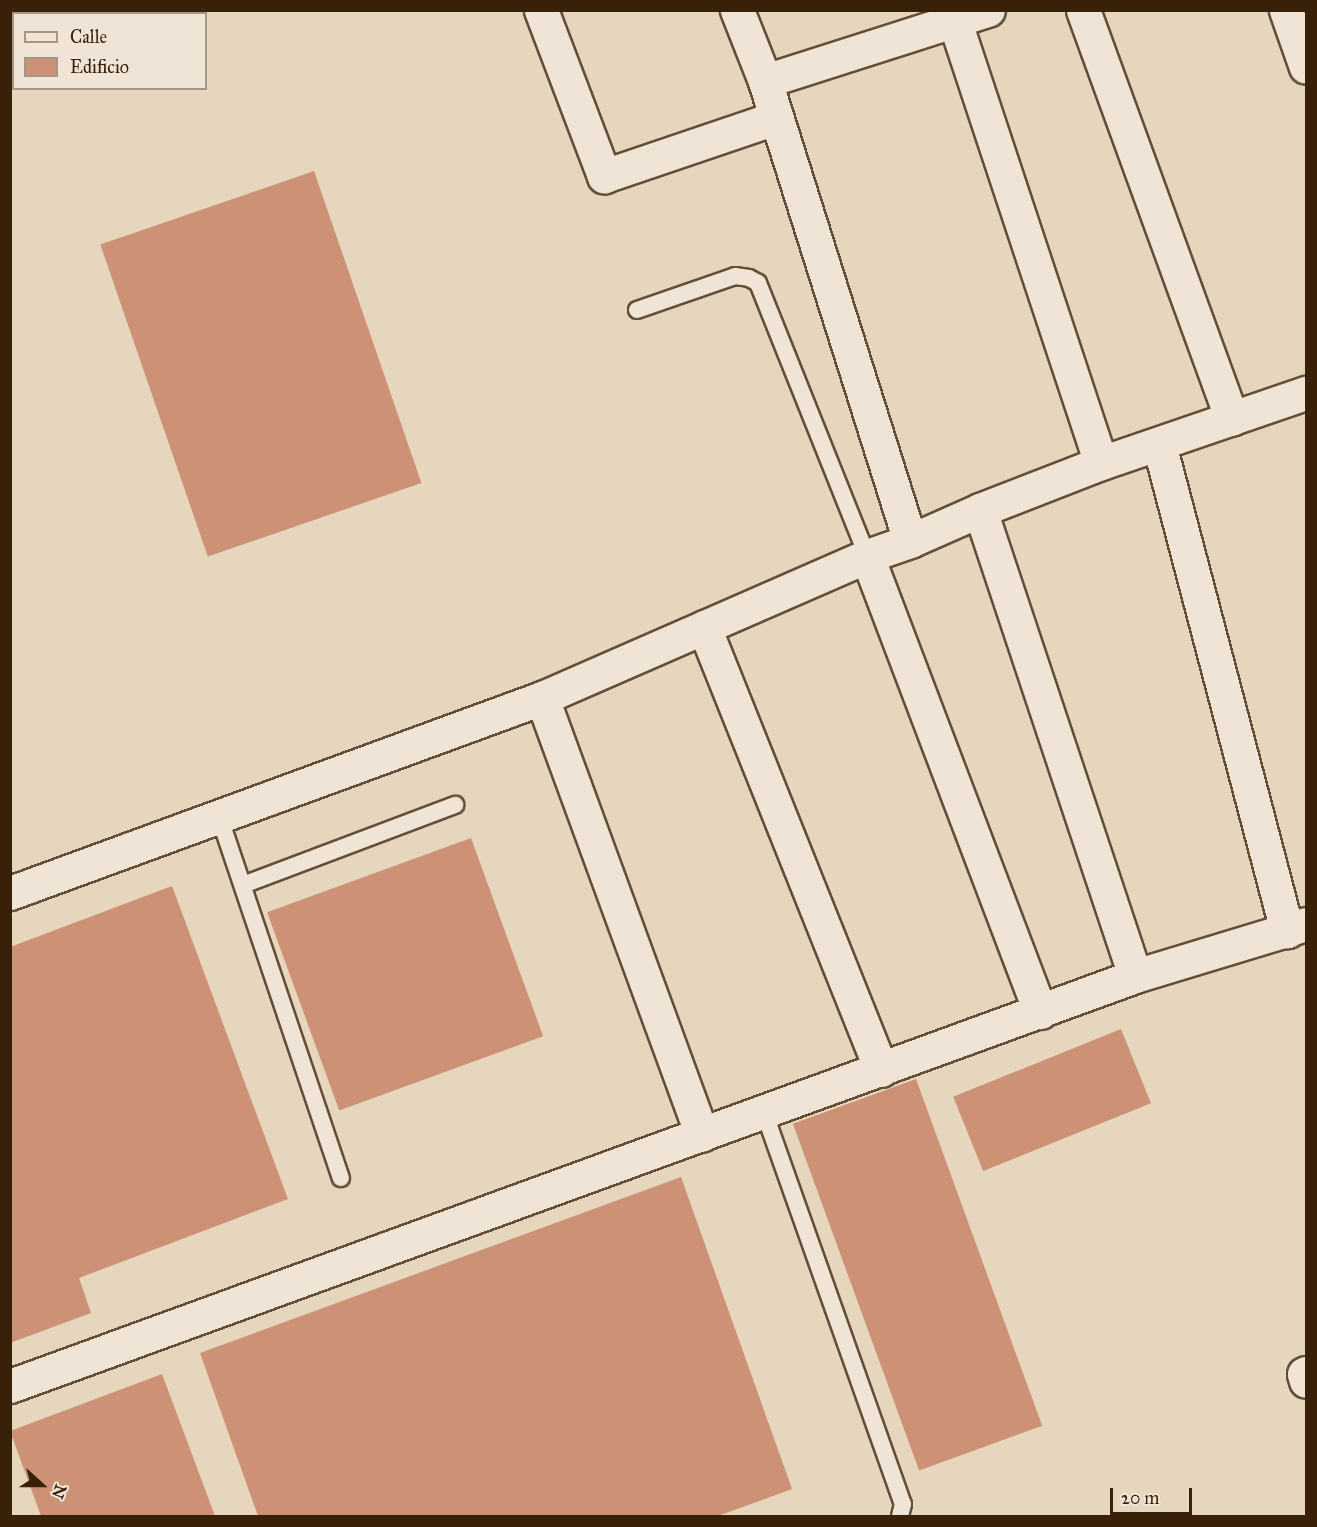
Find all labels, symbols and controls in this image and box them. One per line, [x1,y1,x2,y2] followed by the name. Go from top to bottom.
[12,12,207,90] legend
[70,26,107,48] text: Calle
[70,56,129,78] text: Edificio
[12,1455,72,1515] north arrow
[1113,1476,1196,1514] scale bar
[48,1482,71,1501] text: N
[1121,1487,1159,1509] text: 20 m

